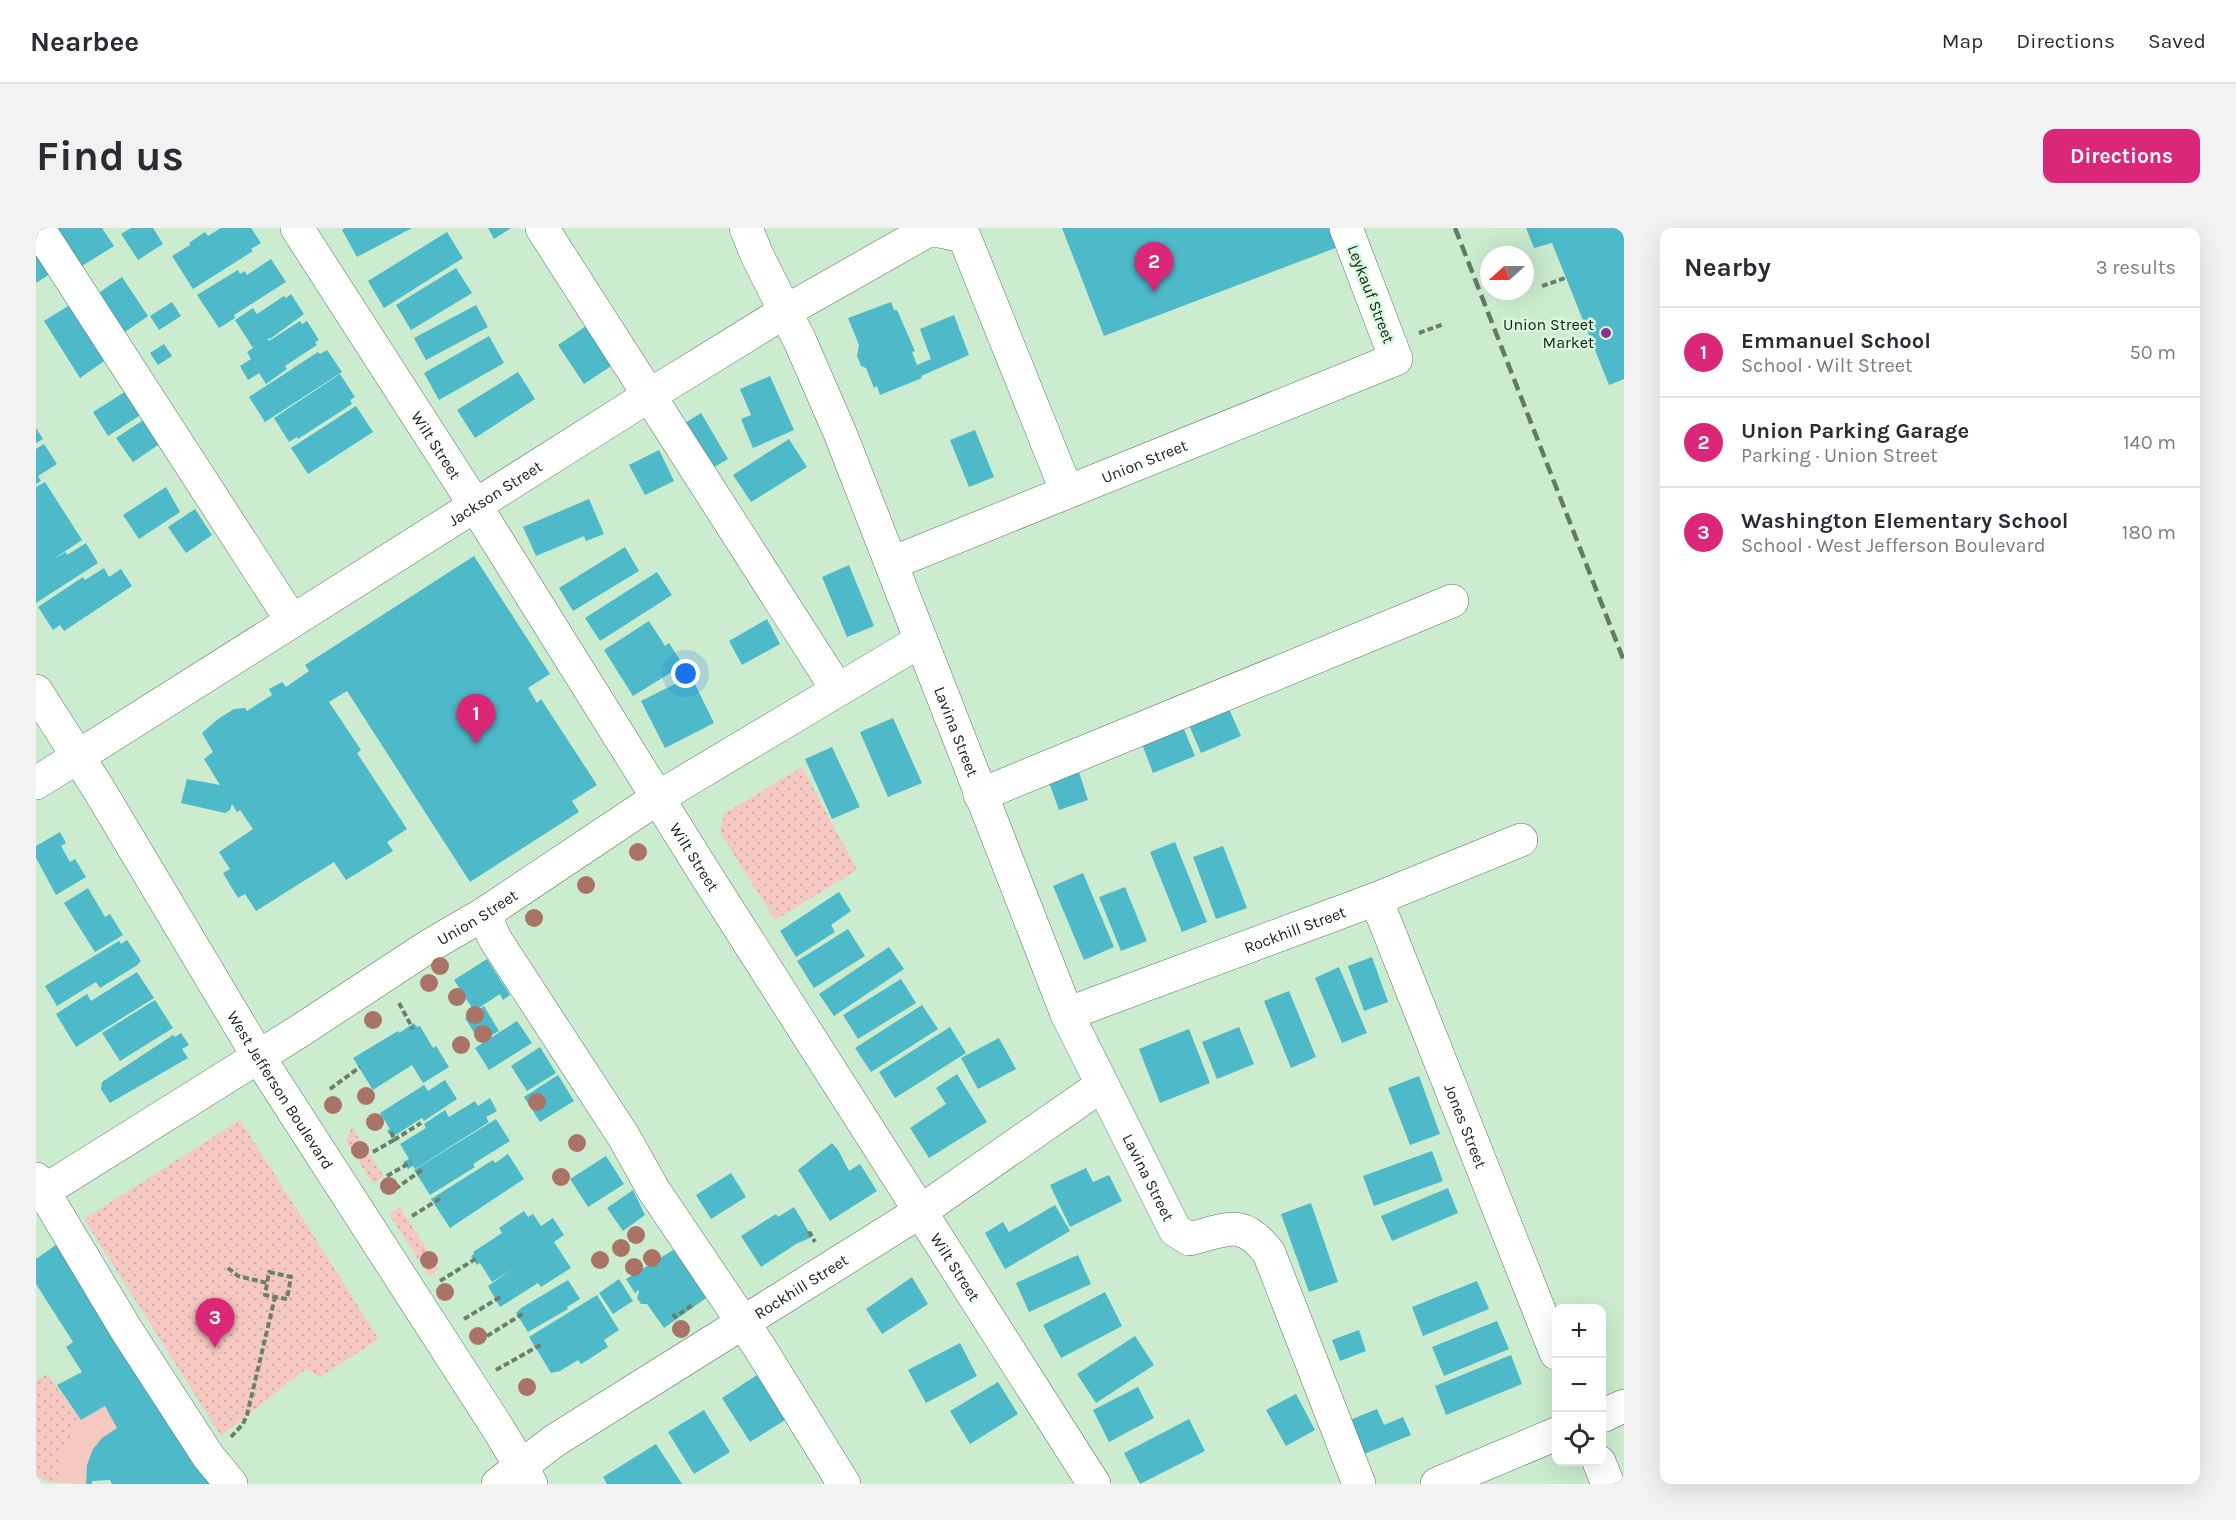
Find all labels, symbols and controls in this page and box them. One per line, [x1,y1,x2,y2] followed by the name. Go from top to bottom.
[30,25,139,58] text: Nearbee
[1942,29,1983,53] text: Map
[2016,29,2115,53] text: Directions
[2148,29,2206,53] text: Saved
[2043,129,2200,183] button: Directions
[36,131,184,181] text: Find us
[1134,242,1174,292] pin: 2
[1344,242,1398,346] street label: Leykauf Street
[1480,246,1534,300] north arrow
[1684,252,1771,283] text: Nearby
[2096,256,2176,279] text: 3 results
[1503,315,1594,352] place label: Union Street Market
[1599,326,1613,340] marker: Union Street Market
[1741,328,1931,354] text: Emmanuel School
[1700,341,1707,364] text: 1
[2129,341,2176,364] text: 50 m
[1741,354,1913,377] text: School · Wilt Street
[408,407,465,483] street label: Wilt Street
[1741,418,1969,444] text: Union Parking Garage
[1697,431,1710,454] text: 2
[2123,431,2176,454] text: 140 m
[1098,435,1190,487] street label: Union Street
[1741,444,1938,467] text: Parking · Union Street
[445,456,545,530] street label: Jackson Street
[1741,508,2069,534] text: Washington Elementary School
[1697,521,1710,544] text: 3
[2122,521,2176,544] text: 180 m
[1741,534,2046,557] text: School · West Jefferson Boulevard
[671,659,700,688] your location
[930,684,983,779] street label: Lavina Street
[456,694,496,744] pin: 1
[666,819,723,895] street label: Wilt Street
[433,885,521,949] street label: Union Street
[1241,902,1348,957] street label: Rockhill Street
[224,1007,338,1173] street label: West Jefferson Boulevard
[1441,1081,1491,1171] street label: Jones Street
[1119,1130,1178,1224] street label: Lavina Street
[927,1229,984,1305] street label: Wilt Street
[751,1250,851,1323] street label: Rockhill Street
[196,1298,234,1348] pin: 3
[1552,1304,1606,1466] map controls
[1552,1304,1606,1358] button: +
[1552,1358,1606,1412] button: −
[1552,1412,1606,1466] button: locate

